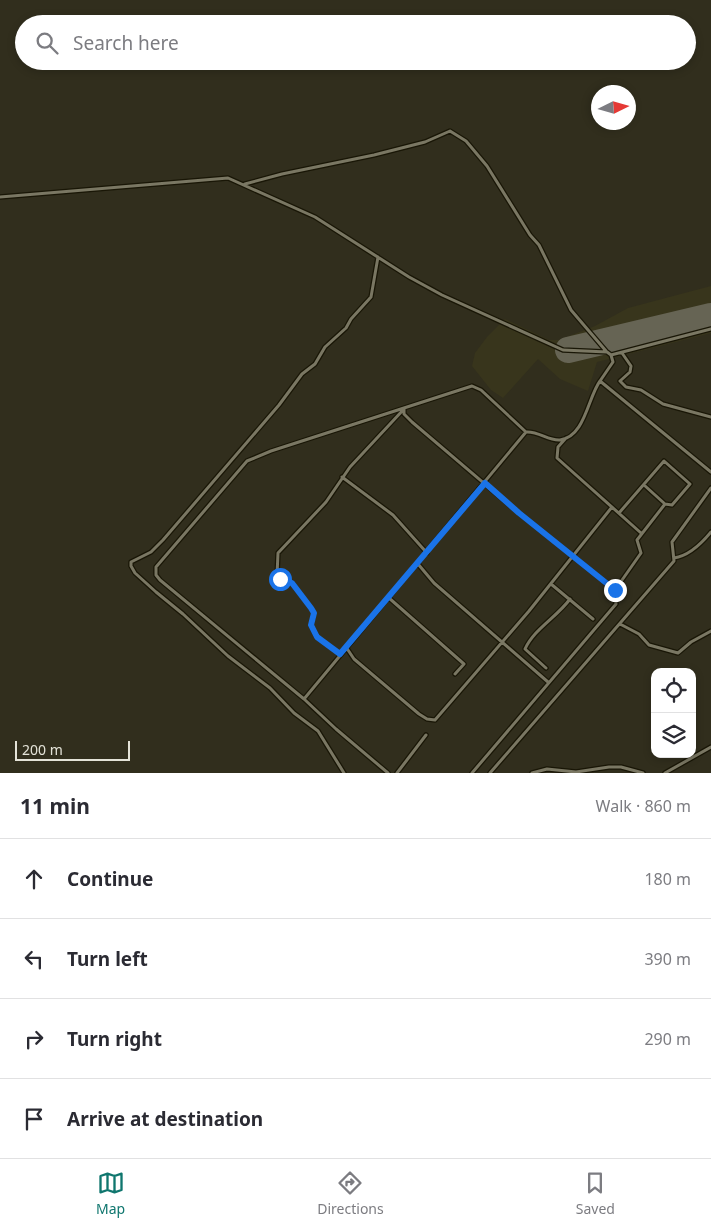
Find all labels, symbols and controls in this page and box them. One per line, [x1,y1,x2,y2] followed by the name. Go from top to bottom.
[15,15,696,70] search box
[33,29,61,57] icon: search
[73,30,179,56] text: Search here
[591,85,636,130] north arrow
[269,568,292,591] route start
[604,579,627,602] route end
[651,668,696,758] map controls
[651,668,696,713] button: locate
[651,713,696,758] button: layers
[15,738,130,761] scale bar
[22,740,63,759] text: 200 m
[20,792,90,820] text: 11 min
[596,795,691,817] text: Walk · 860 m
[20,865,48,893] icon: ahead
[67,866,153,892] text: Continue
[644,868,691,890] text: 180 m
[20,945,48,973] icon: left
[67,946,148,972] text: Turn left
[644,948,691,970] text: 390 m
[20,1025,48,1053] icon: right
[67,1026,162,1052] text: Turn right
[644,1028,691,1050] text: 290 m
[20,1105,48,1133] icon: arrive
[67,1106,263,1132] text: Arrive at destination
[96,1169,125,1218] tab: Map
[317,1169,384,1218] tab: Directions
[576,1169,615,1218] tab: Saved

